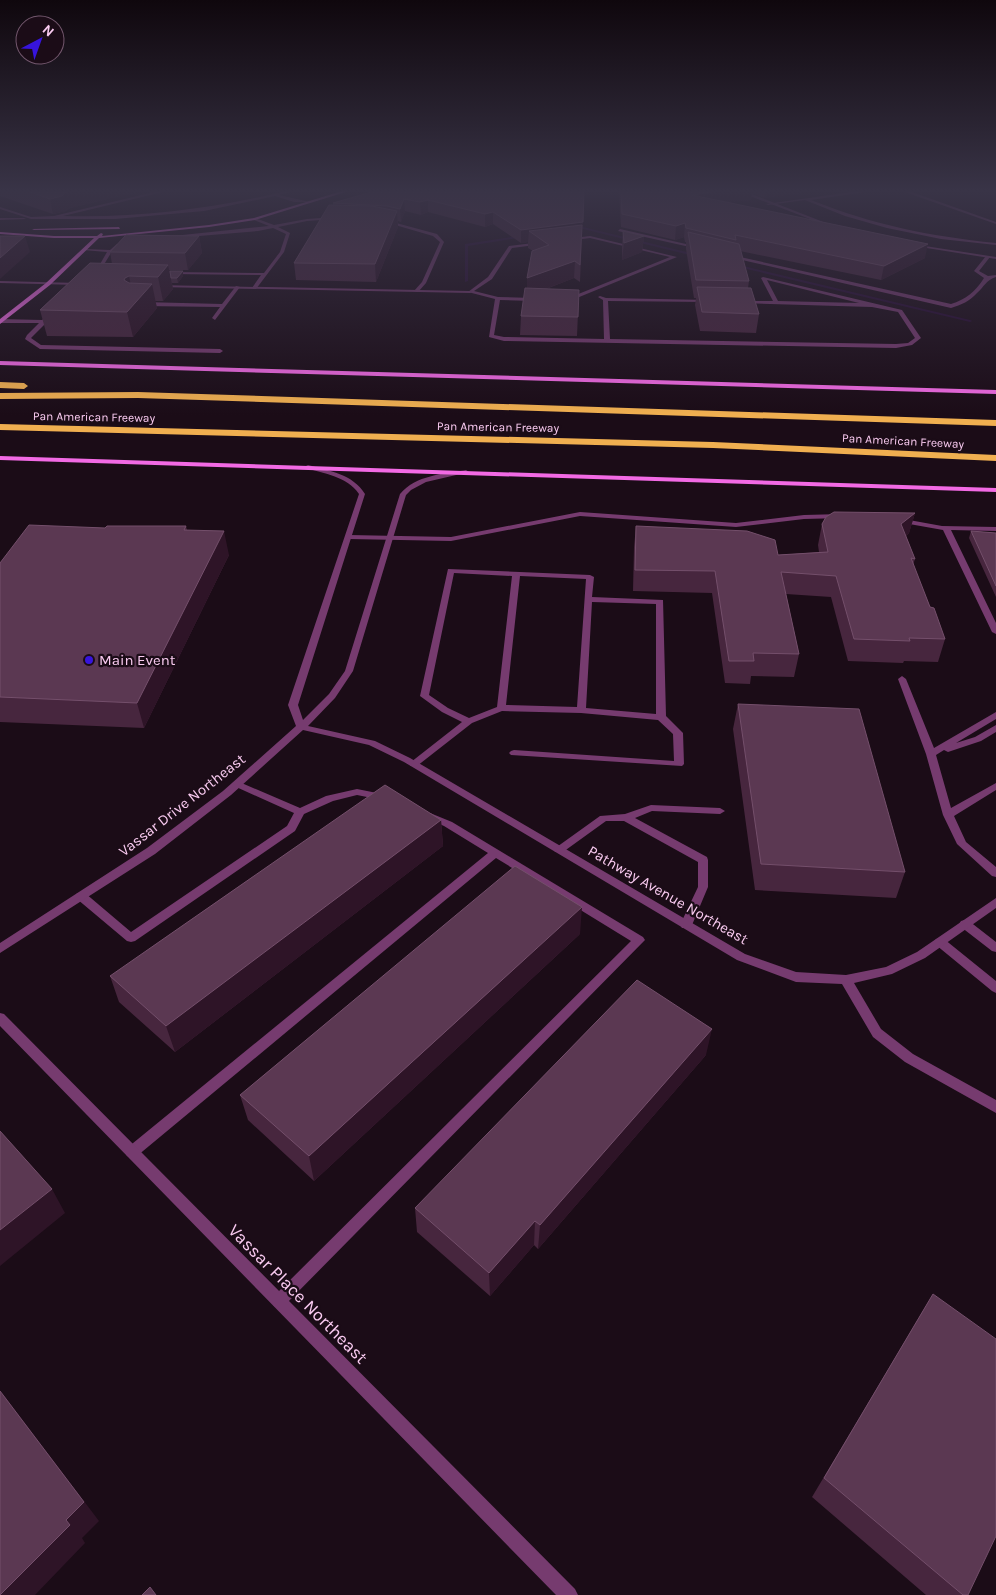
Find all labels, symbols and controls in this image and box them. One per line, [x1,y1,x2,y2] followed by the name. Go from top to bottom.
[15,15,65,65] north arrow
[39,21,58,40] text: N
[33,409,156,425] street label: Pan American Freeway
[437,419,560,435] street label: Pan American Freeway
[842,431,965,451] street label: Pan American Freeway
[99,651,176,669] place label: Main Event
[83,654,95,666] marker: Main Event
[115,750,249,860] street label: Vassar Drive Northeast
[585,842,752,948] street label: Pathway Avenue Northeast
[224,1220,373,1369] street label: Vassar Place Northeast

